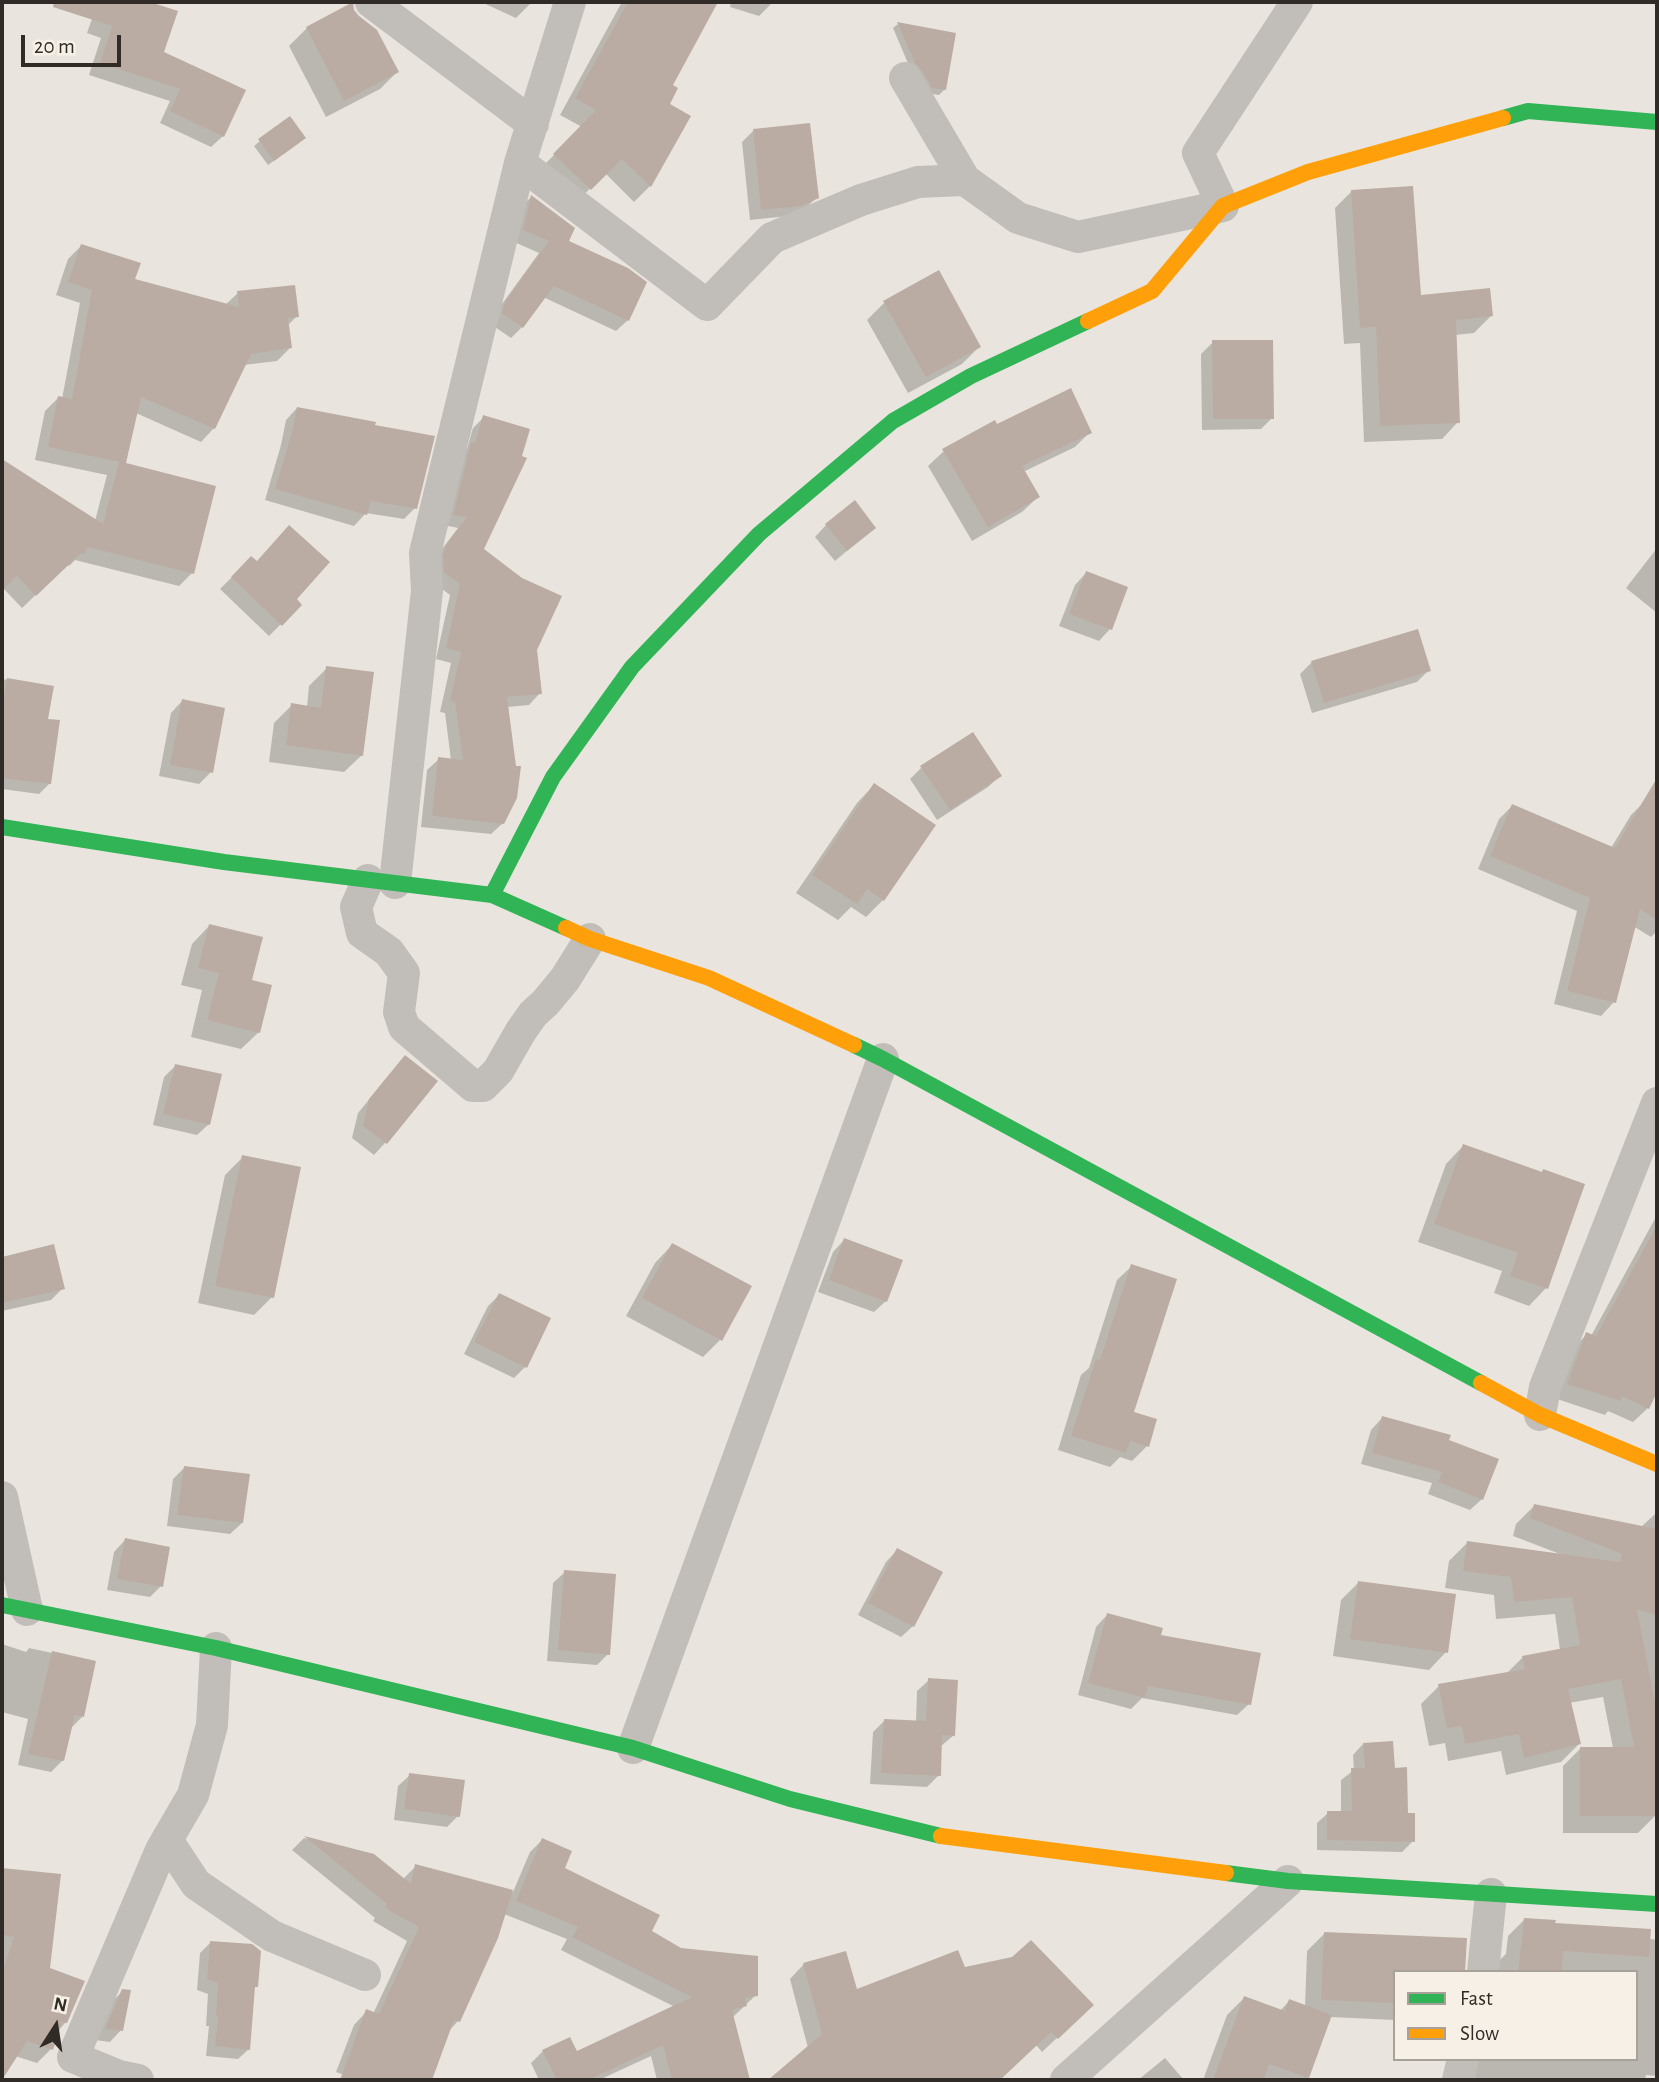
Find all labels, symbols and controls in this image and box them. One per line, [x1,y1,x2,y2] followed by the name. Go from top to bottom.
[24,21,124,65] scale bar
[34,36,75,57] text: 20 m
[1393,1970,1638,2061] legend
[1460,1988,1493,2009] text: Fast
[21,1991,91,2061] north arrow
[52,1994,69,2016] text: N
[1460,2023,1499,2044] text: Slow

